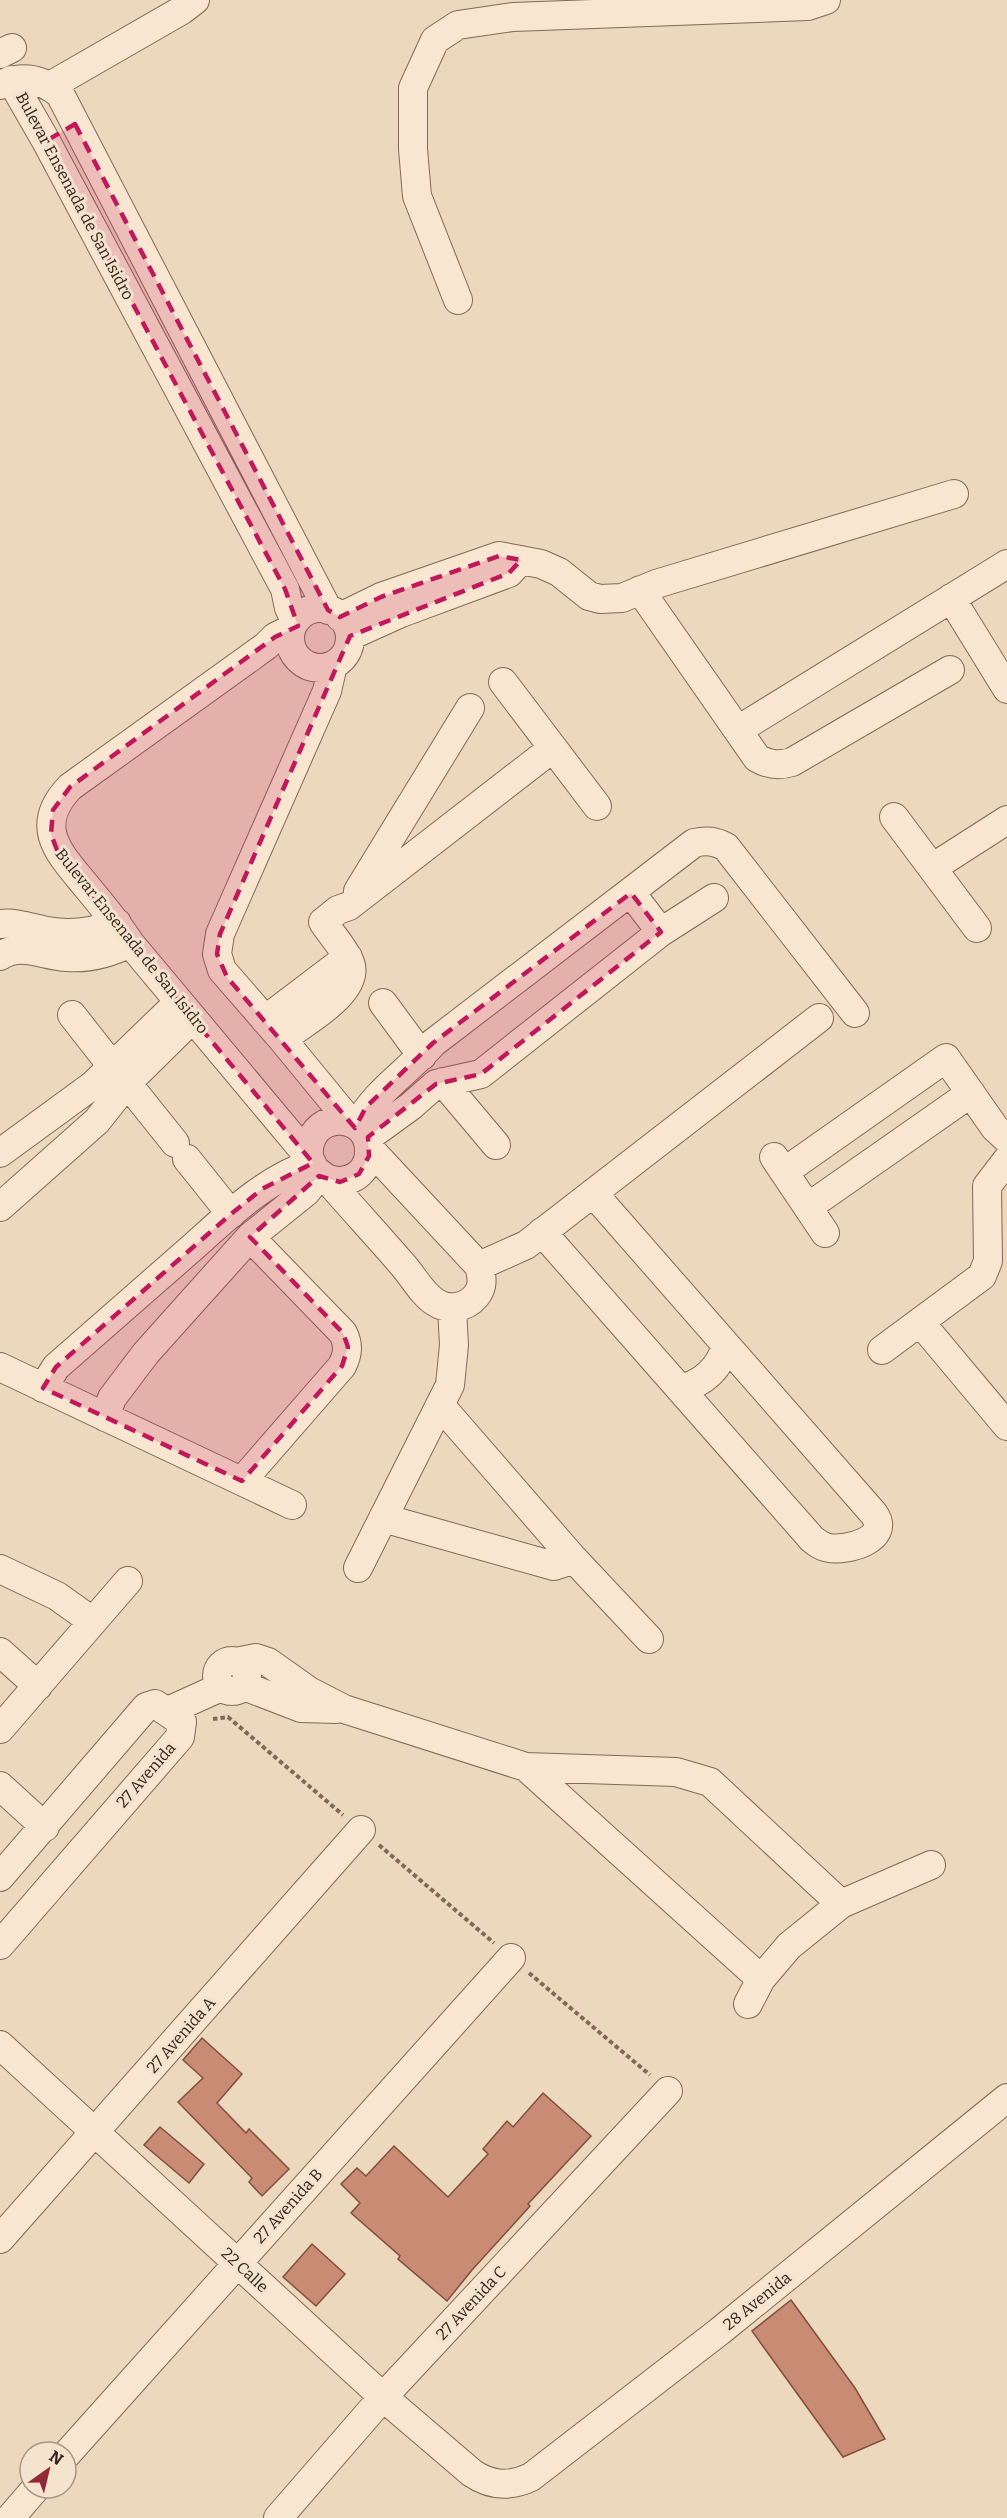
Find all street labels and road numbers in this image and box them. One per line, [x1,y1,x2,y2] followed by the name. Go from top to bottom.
[12,89,138,303] street label: Bulevar Ensenada de San Isidro
[51,845,213,1037] street label: Bulevar Ensenada de San Isidro
[113,1738,180,1811] street label: 27 Avenida
[143,1993,220,2077] street label: 27 Avenida A
[250,2165,326,2247] street label: 27 Avenida B
[218,2244,272,2296] street label: 22 Calle
[432,2262,510,2344] street label: 27 Avenida C
[719,2268,795,2334] street label: 28 Avenida

